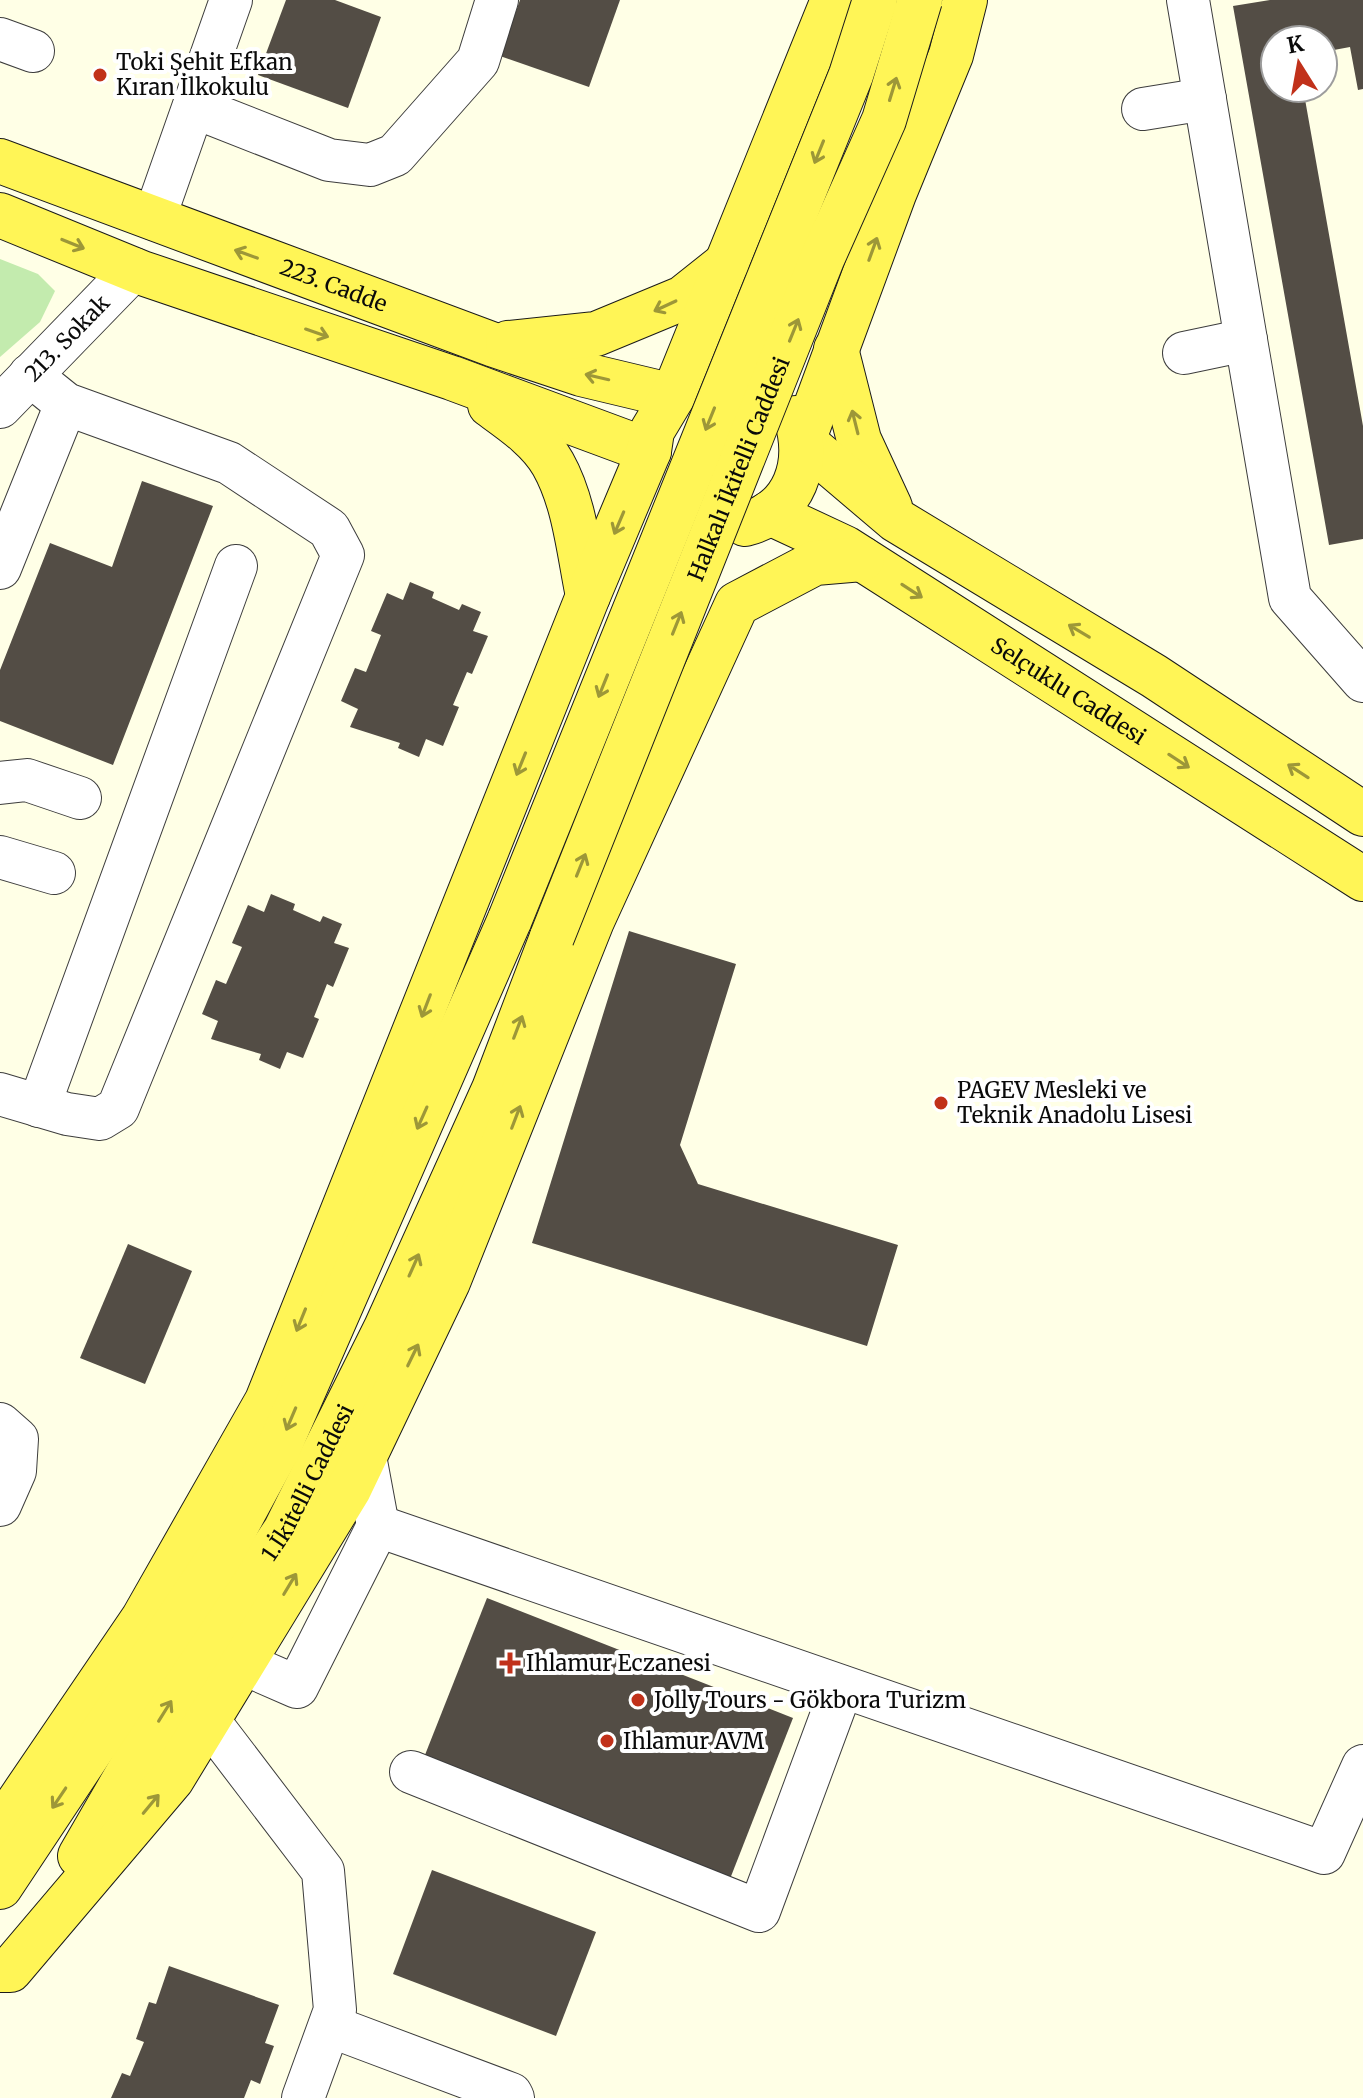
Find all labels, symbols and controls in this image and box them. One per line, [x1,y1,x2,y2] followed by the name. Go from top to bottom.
[1259,24,1339,104] north arrow
[1284,29,1306,60] text: K
[116,48,293,101] place label: Toki Şehit Efkan Kıran İlkokulu
[91,66,109,84] marker: Toki Şehit Efkan Kıran İlkokulu
[886,77,901,103] one-way arrow
[811,139,825,164] one-way arrow
[60,237,85,252] one-way arrow
[867,237,881,262] one-way arrow
[234,245,259,260] one-way arrow
[276,253,391,318] street label: 223. Cadde
[19,289,115,387] street label: 213. Sokak
[654,299,678,314] one-way arrow
[788,318,803,343] one-way arrow
[304,326,329,341] one-way arrow
[681,353,796,585] street label: Halkalı İkitelli Caddesi
[584,369,610,384] one-way arrow
[702,406,717,431] one-way arrow
[846,410,861,436] one-way arrow
[611,510,625,535] one-way arrow
[901,582,923,599] one-way arrow
[671,611,686,636] one-way arrow
[1068,622,1091,638] one-way arrow
[986,631,1151,751] street label: Selçuklu Caddesi
[595,673,609,698] one-way arrow
[513,751,527,776] one-way arrow
[1167,752,1189,769] one-way arrow
[1287,763,1310,779] one-way arrow
[575,853,589,878] one-way arrow
[418,993,432,1018] one-way arrow
[512,1015,526,1039] one-way arrow
[957,1076,1192,1129] place label: PAGEV Mesleki ve Teknik Anadolu Lisesi
[932,1094,950,1112] marker: PAGEV Mesleki ve Teknik Anadolu Lisesi
[414,1105,429,1130] one-way arrow
[510,1105,524,1130] one-way arrow
[408,1253,423,1278] one-way arrow
[293,1307,307,1332] one-way arrow
[406,1344,421,1368] one-way arrow
[255,1399,360,1566] street label: 1.İkitelli Caddesi
[282,1406,297,1431] one-way arrow
[283,1573,299,1596] one-way arrow
[526,1649,711,1677] place label: Ihlamur Eczanesi
[501,1654,519,1672] marker: Ihlamur Eczanesi
[653,1686,966,1714] place label: Jolly Tours - Gökbora Turizm
[629,1691,647,1709] marker: Jolly Tours - Gökbora Turizm
[156,1700,173,1722] one-way arrow
[623,1727,765,1755] place label: Ihlamur AVM
[598,1732,616,1750] marker: Ihlamur AVM
[51,1787,67,1809] one-way arrow
[142,1794,160,1814] one-way arrow

